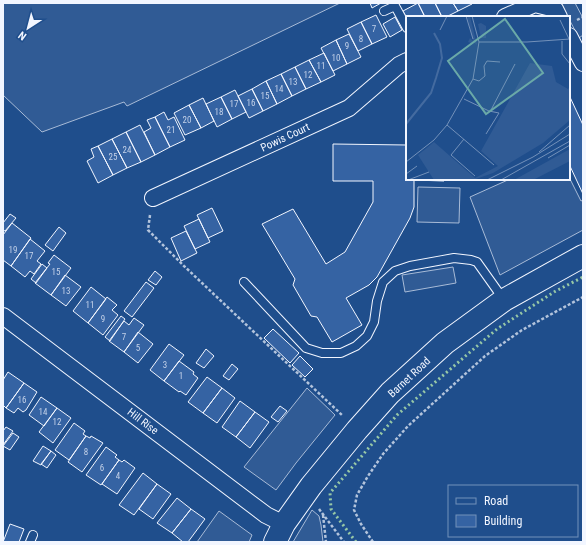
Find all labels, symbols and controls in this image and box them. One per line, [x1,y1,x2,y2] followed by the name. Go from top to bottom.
[8,8,48,48] north arrow
[406,16,570,180] inset map
[372,24,377,34] house number: 7
[16,28,29,43] text: N
[359,34,363,44] house number: 8
[345,41,349,51] house number: 9
[332,53,340,63] house number: 10
[317,61,325,71] house number: 11
[304,70,313,80] house number: 12
[289,77,297,87] house number: 13
[275,84,284,94] house number: 14
[261,91,270,101] house number: 15
[247,98,255,108] house number: 16
[230,99,239,109] house number: 17
[215,107,223,117] house number: 18
[183,115,191,125] house number: 20
[259,120,312,154] street label: Powis Court
[167,125,175,135] house number: 21
[123,145,132,155] house number: 24
[109,152,118,162] house number: 25
[9,245,17,255] house number: 19
[25,251,34,261] house number: 17
[52,267,61,277] house number: 15
[62,286,70,296] house number: 13
[86,300,94,310] house number: 11
[101,314,105,324] house number: 9
[122,332,127,342] house number: 7
[136,343,141,353] house number: 5
[386,355,433,400] street label: Barnet Road
[163,360,167,370] house number: 3
[179,371,183,381] house number: 1
[18,395,26,405] house number: 16
[125,406,161,437] street label: Hill Rise
[39,407,48,417] house number: 14
[53,417,62,427] house number: 12
[84,447,88,457] house number: 8
[100,463,104,473] house number: 6
[116,471,121,481] house number: 4
[448,485,578,537] legend
[484,494,508,508] text: Road
[484,514,522,528] text: Building

